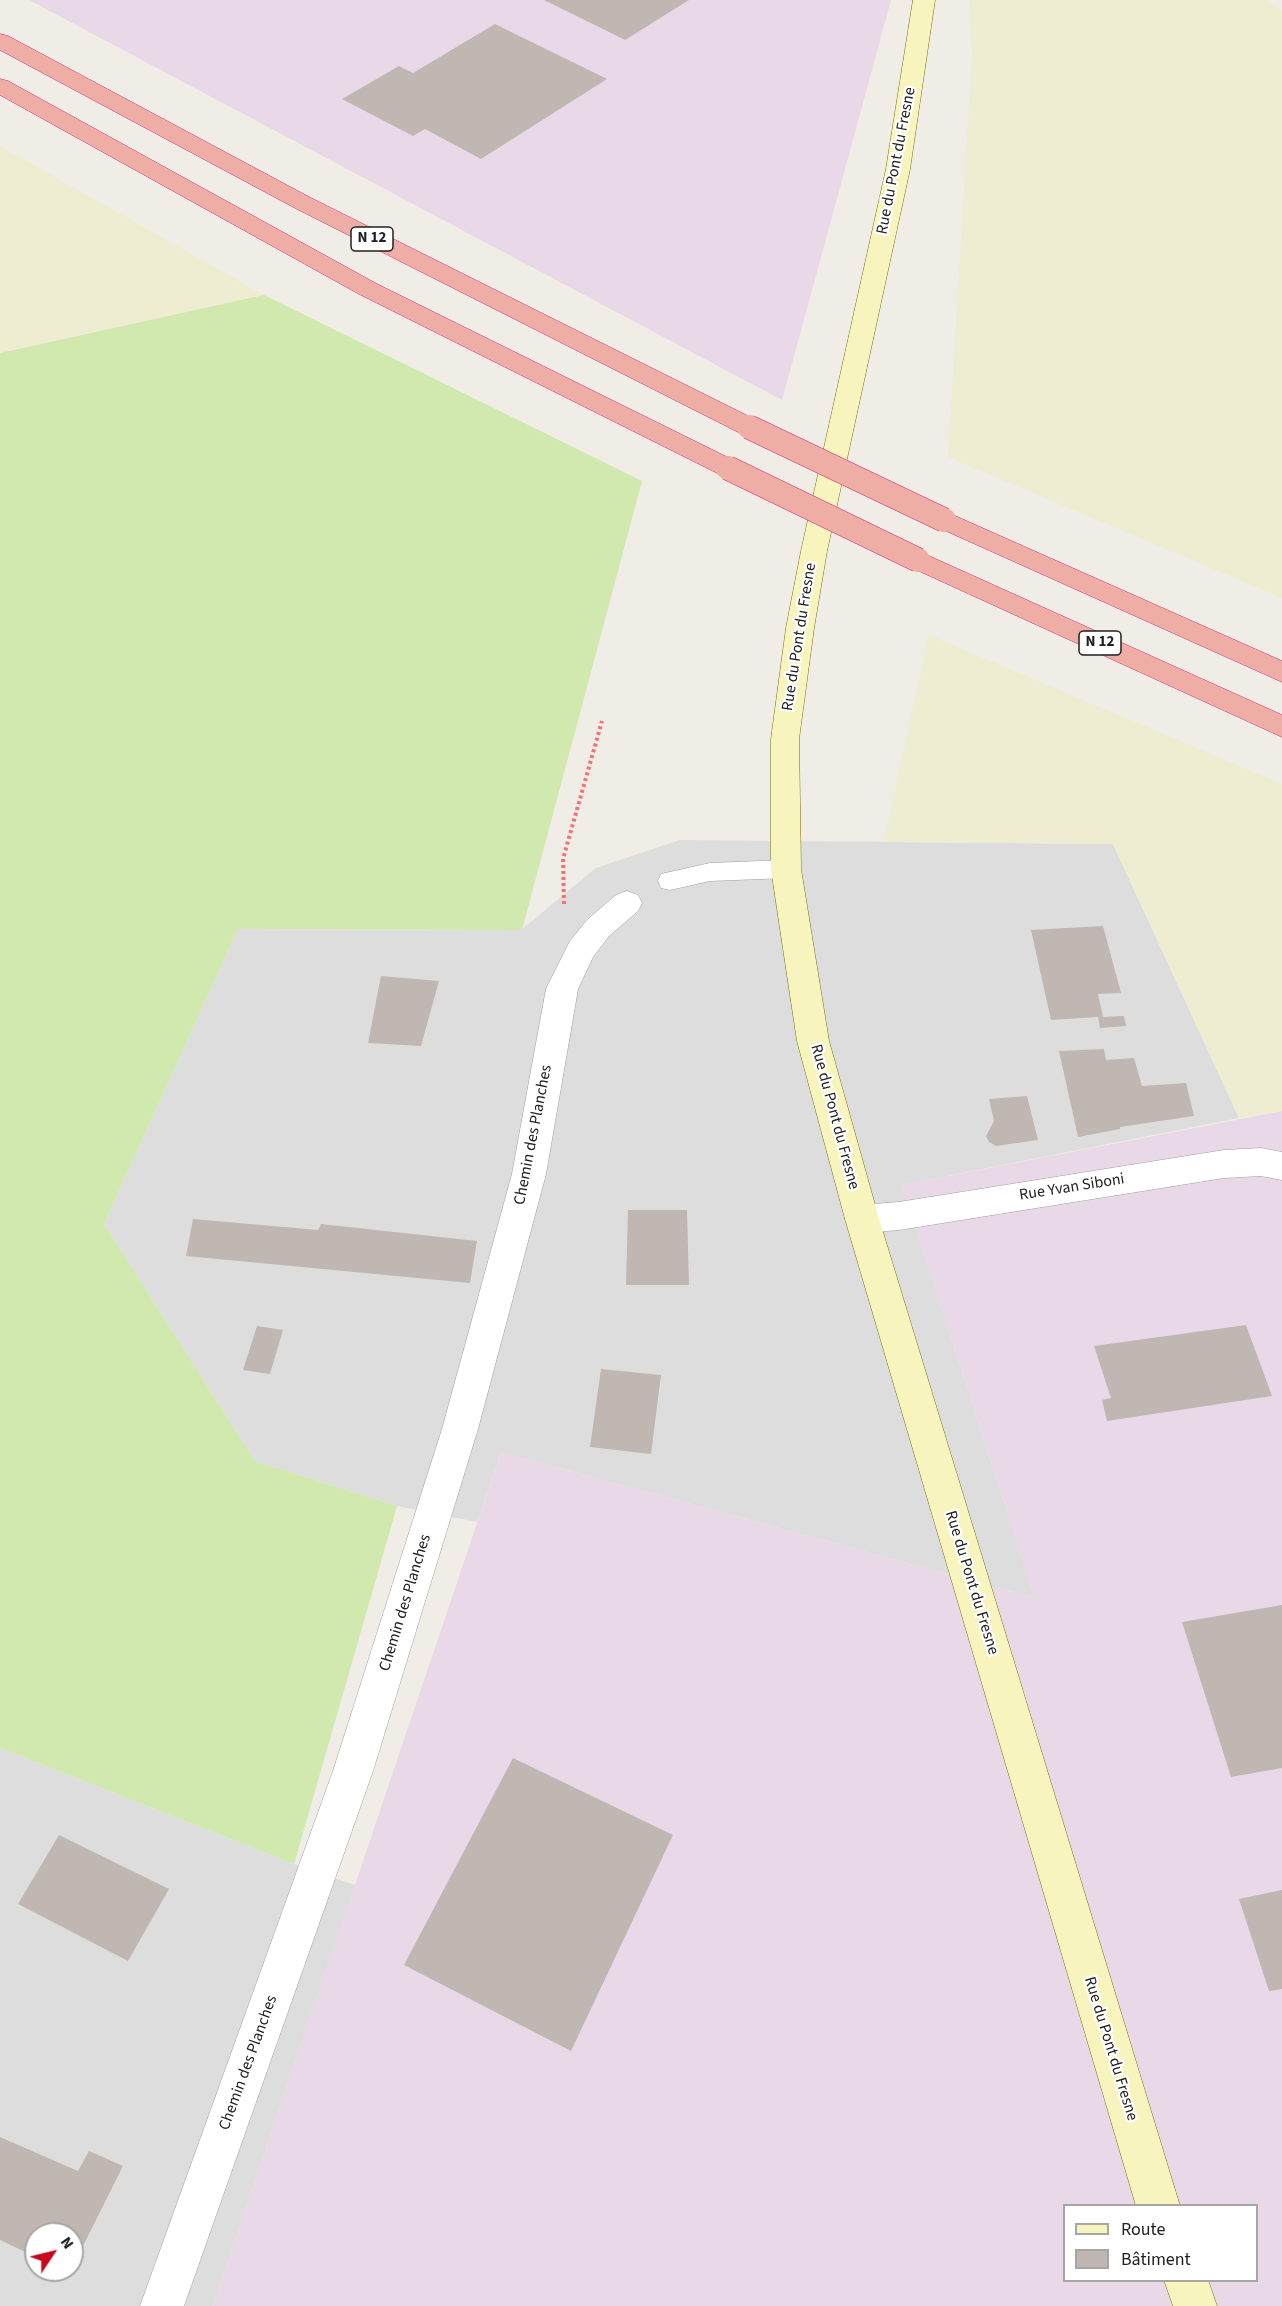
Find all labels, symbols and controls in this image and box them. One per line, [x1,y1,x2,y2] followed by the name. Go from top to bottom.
[873,86,921,236] street label: Rue du Pont du Fresne
[351,227,393,251] road number: N 12
[779,562,821,712] street label: Rue du Pont du Fresne
[1079,631,1121,655] road number: N 12
[805,1042,863,1192] street label: Rue du Pont du Fresne
[511,1063,557,1207] street label: Chemin des Planches
[1018,1170,1126,1206] street label: Rue Yvan Siboni
[940,1509,1002,1657] street label: Rue du Pont du Fresne
[376,1532,436,1674] street label: Chemin des Planches
[1079,1975,1141,2123] street label: Rue du Pont du Fresne
[216,1993,282,2133] street label: Chemin des Planches
[1063,2204,1258,2282] legend
[1121,2217,1165,2242] text: Route
[24,2222,84,2282] north arrow
[55,2232,79,2253] text: N
[1121,2247,1191,2272] text: Bâtiment

